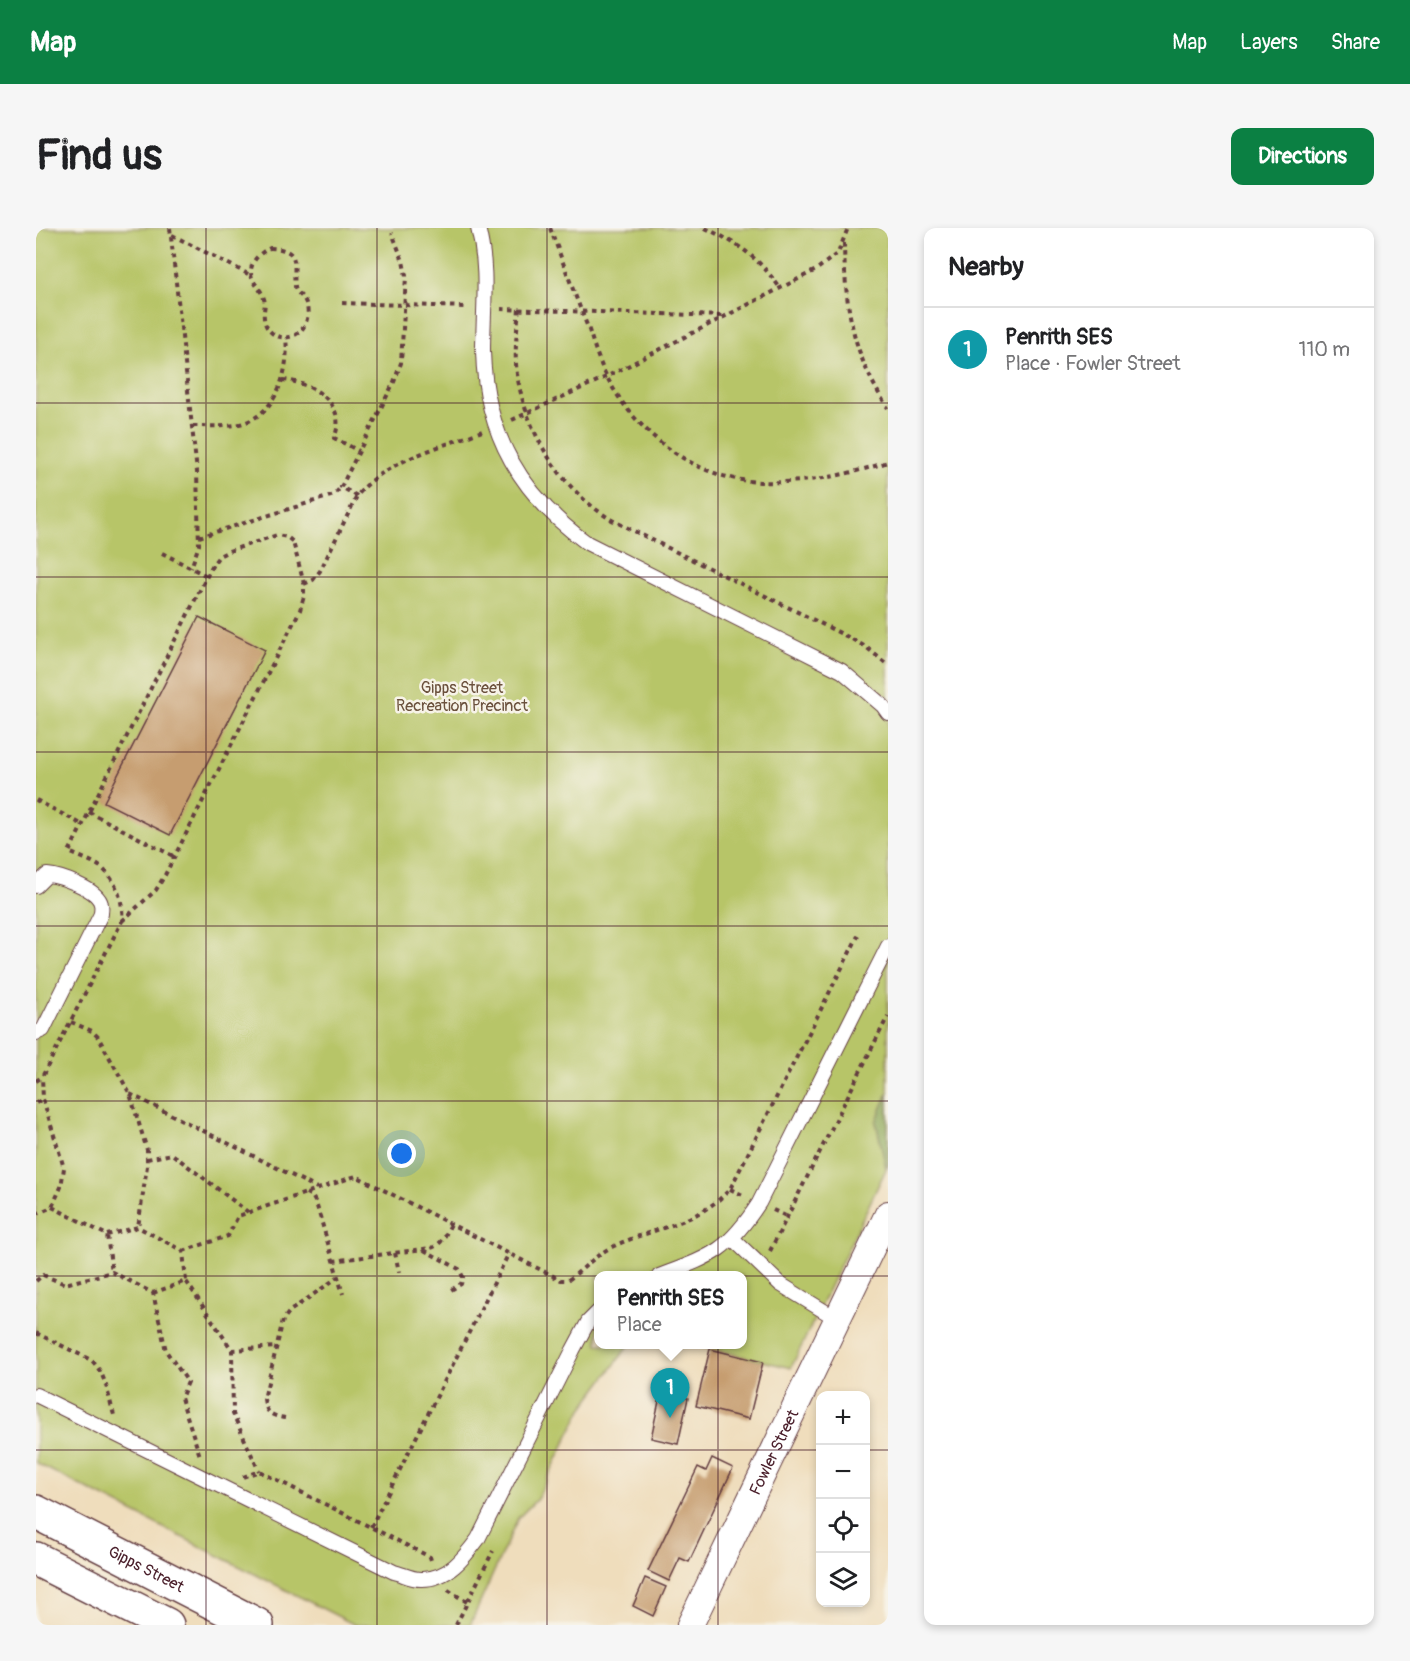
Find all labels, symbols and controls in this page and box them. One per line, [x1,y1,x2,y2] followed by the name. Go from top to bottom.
[30,25,76,60] text: Map
[1172,29,1207,56] text: Map
[1240,29,1298,56] text: Layers
[1331,29,1380,56] text: Share
[1231,128,1374,185] button: Directions
[36,130,162,182] text: Find us
[948,251,1024,283] text: Nearby
[1005,323,1113,351] text: Penrith SES
[964,337,971,362] text: 1
[1299,337,1350,362] text: 110 m
[1005,351,1181,376] text: Place · Fowler Street
[396,678,529,716] park label: Gipps Street Recreation Precinct
[387,1139,416,1168] your location
[594,1271,747,1349] popup
[617,1284,724,1312] text: Penrith SES
[617,1312,662,1337] text: Place
[650,1368,690,1418] pin: 1
[816,1391,870,1607] map controls
[816,1391,870,1445] button: +
[745,1406,804,1498] street label: Fowler Street
[816,1445,870,1499] button: −
[816,1499,870,1553] button: locate
[105,1542,188,1597] street label: Gipps Street
[816,1553,870,1607] button: layers

